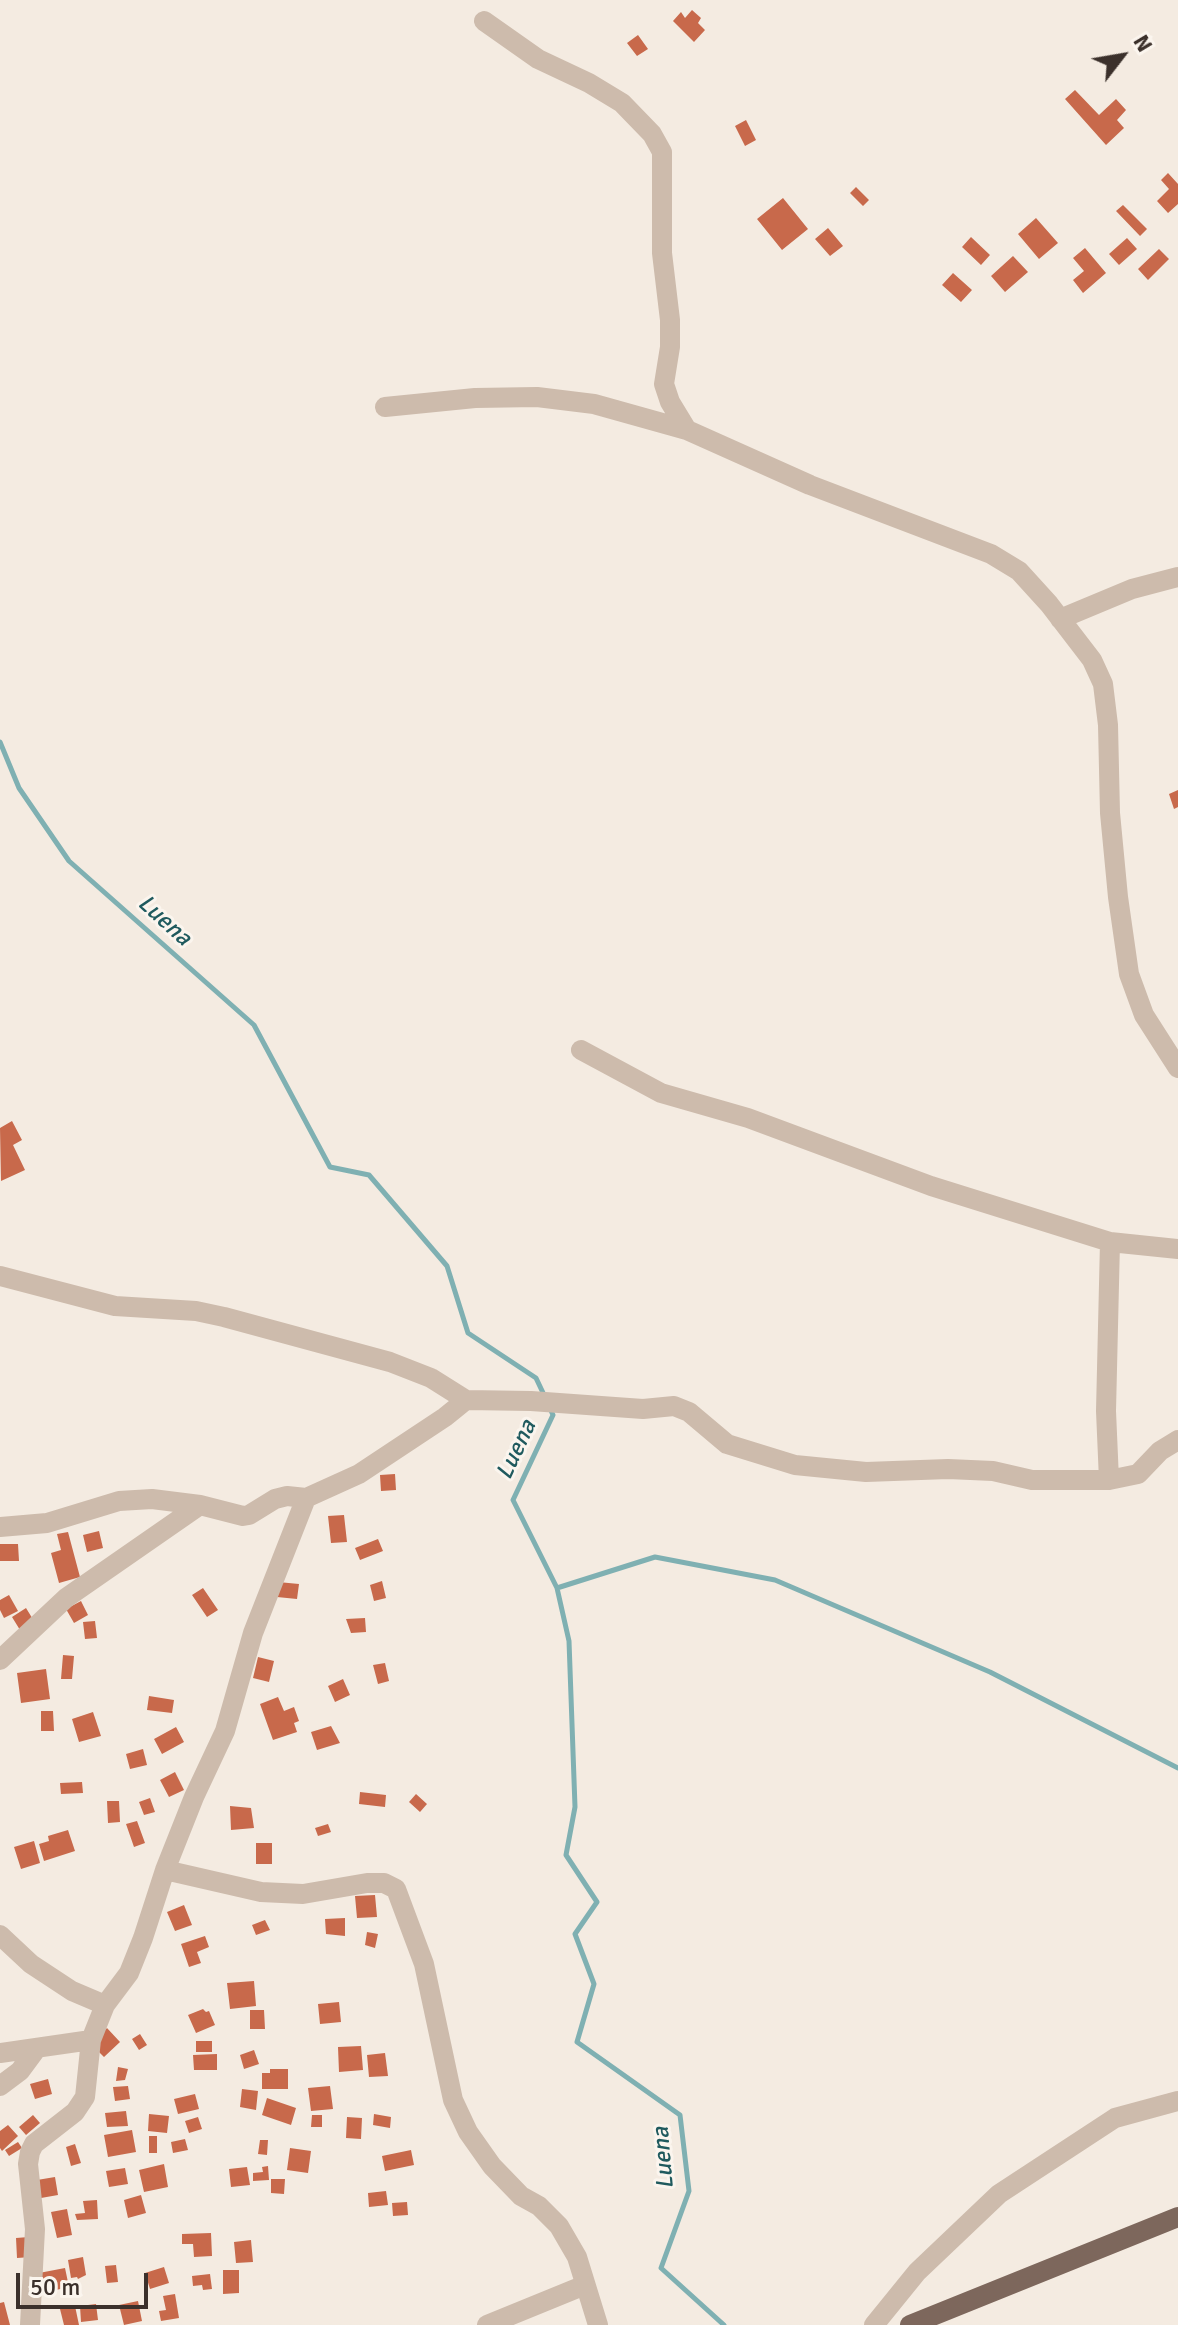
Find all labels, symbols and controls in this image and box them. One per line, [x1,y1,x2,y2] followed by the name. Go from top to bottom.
[1082,16,1162,96] north arrow
[1127,30,1159,57] text: N
[131,889,197,953] water label: Luena
[491,1416,543,1484] water label: Luena
[647,2126,681,2190] water label: Luena
[20,2257,152,2307] scale bar
[30,2272,80,2302] text: 50 m

